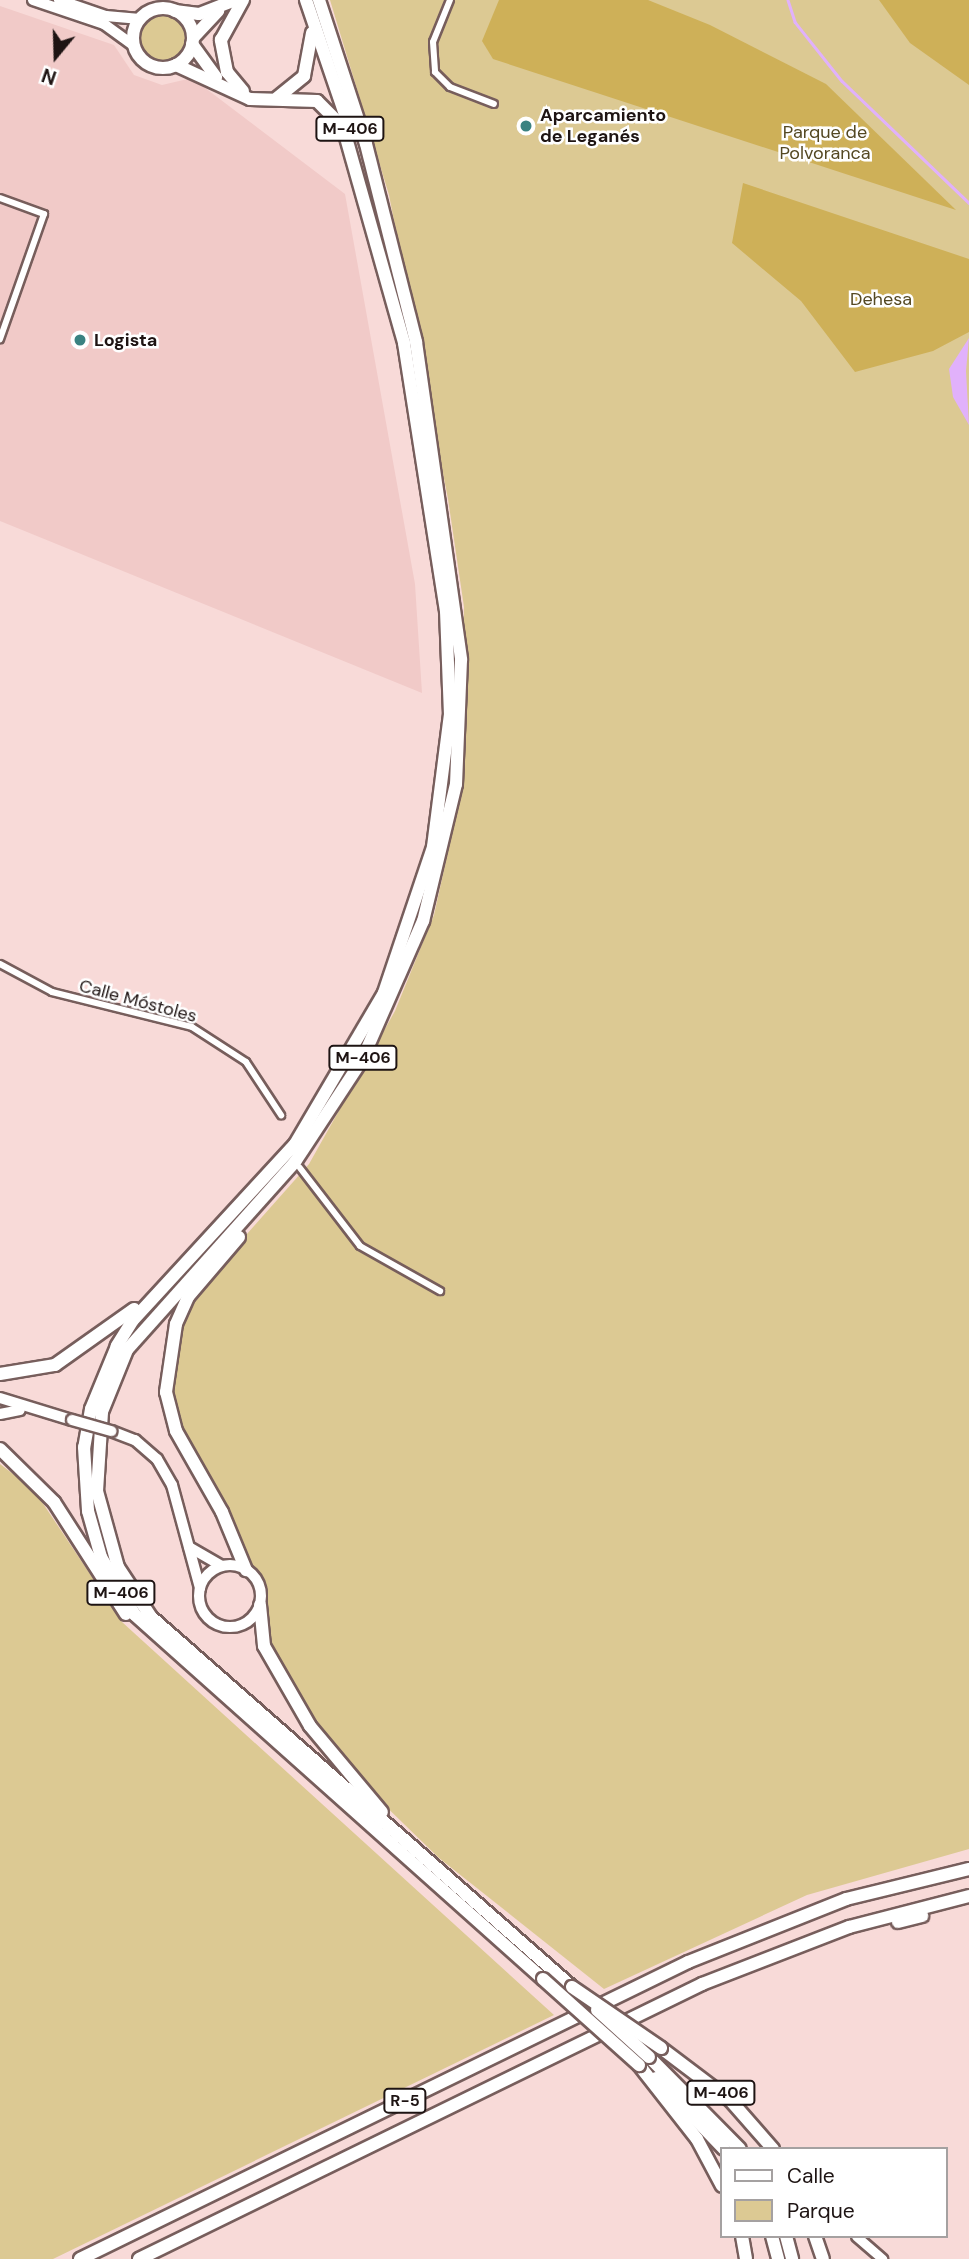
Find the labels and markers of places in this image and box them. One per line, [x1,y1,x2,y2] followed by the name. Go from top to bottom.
[540,105,666,148] place label: Aparcamiento de Leganés
[518,118,534,134] marker: Aparcamiento de Leganés
[94,329,157,351] place label: Logista
[72,332,88,348] marker: Logista

